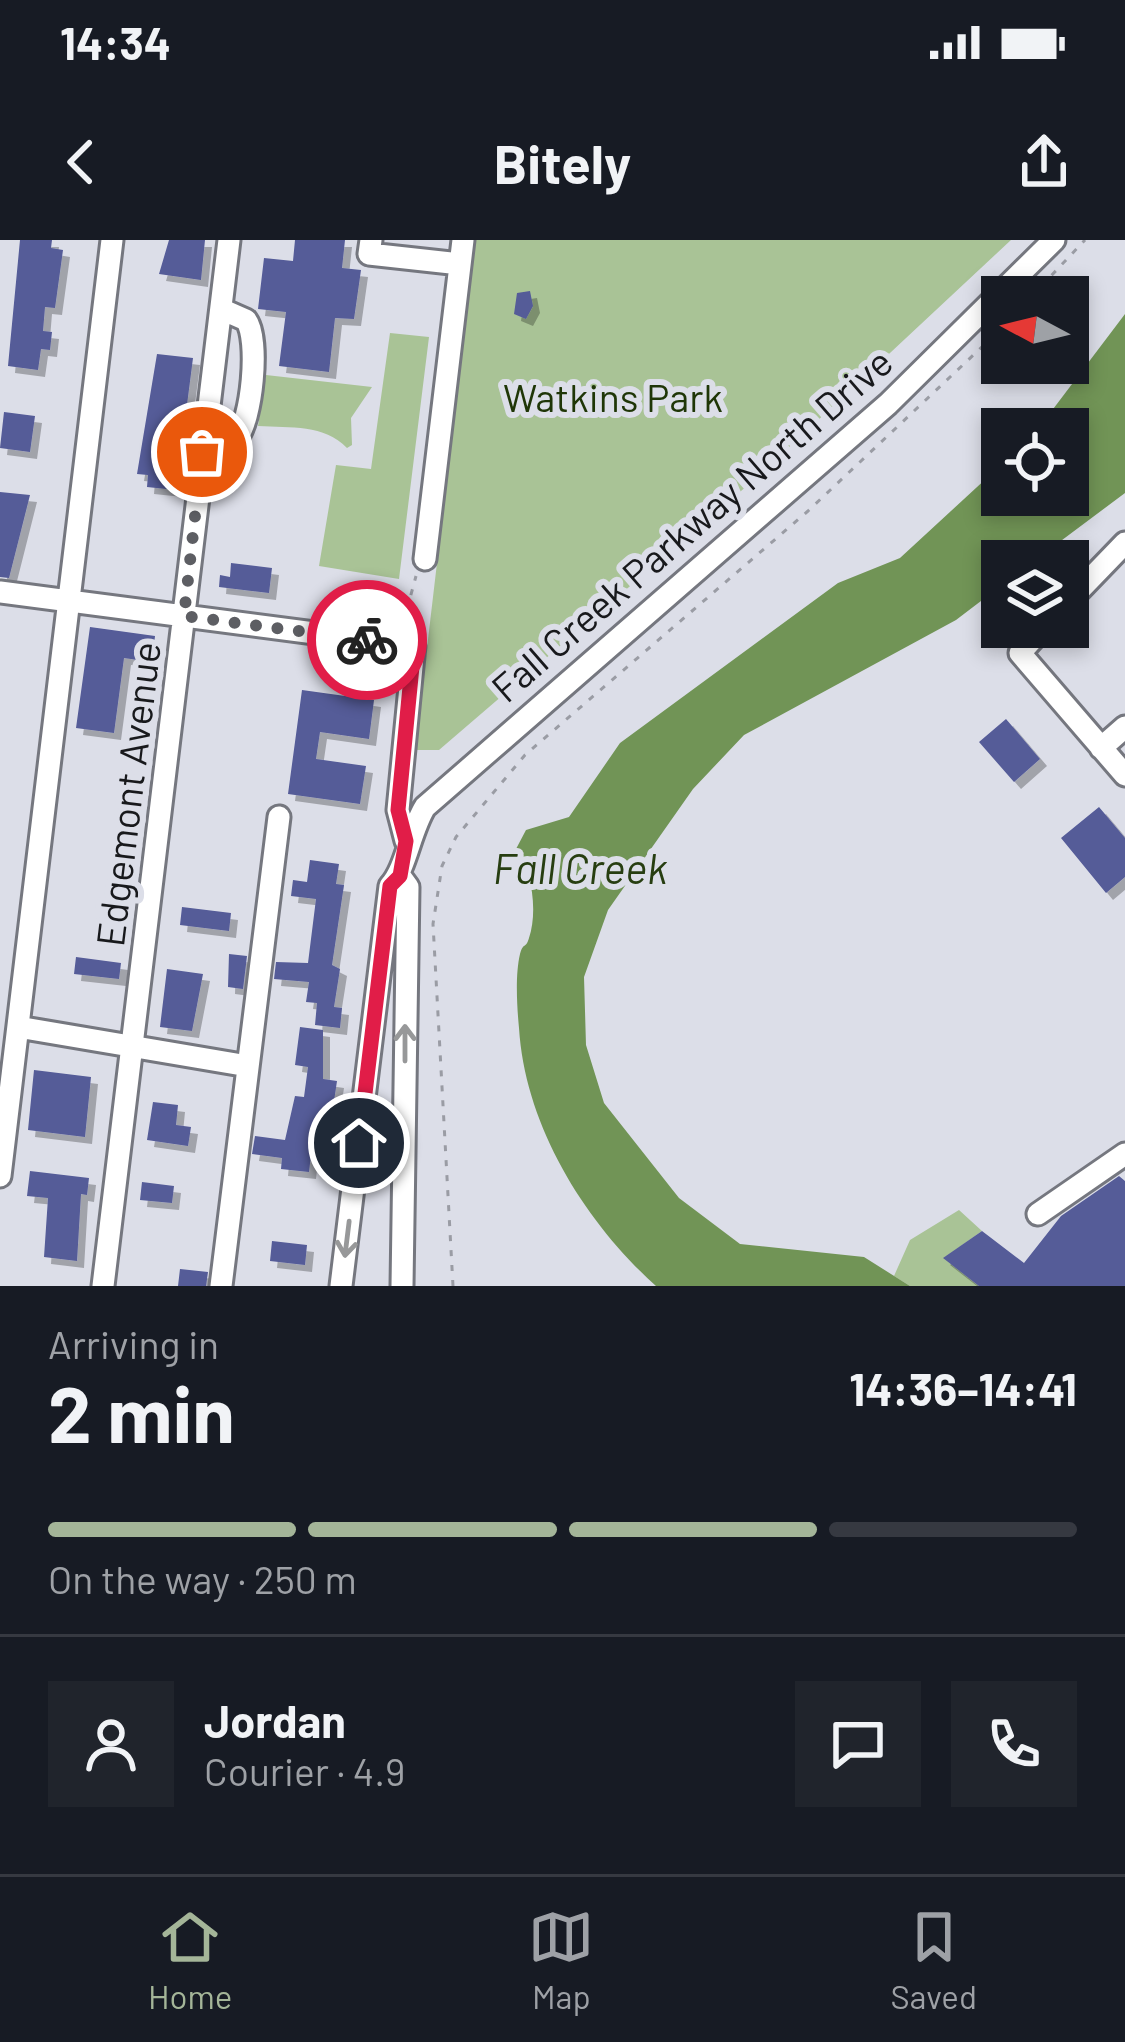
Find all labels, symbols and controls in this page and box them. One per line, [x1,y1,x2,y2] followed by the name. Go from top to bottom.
[60,15,171,69] text: 14:34
[48,129,114,195] icon: back
[1011,129,1077,195] icon: share
[494,130,631,195] text: Bitely
[981,276,1089,384] north arrow
[981,276,1089,648] map controls
[481,337,901,711] street label: Fall Creek Parkway North Drive
[503,373,723,420] park label: Watkins Park
[151,401,253,503] pin
[981,408,1089,516] button: locate
[169,419,235,485] icon: bag
[981,540,1089,648] button: layers
[307,580,427,700] courier
[334,607,400,673] icon: bike
[85,639,169,949] street label: Edgemont Avenue
[493,842,668,892] water label: Fall Creek
[393,1024,416,1063] one-way arrow
[308,1092,410,1194] pin
[326,1110,392,1176] icon: home
[335,1218,358,1257] one-way arrow
[48,1320,219,1367] text: Arriving in
[849,1361,1077,1415] text: 14:36–14:41
[48,1365,235,1459] text: 2 min
[48,1555,357,1602] text: On the way · 250 m
[48,1681,174,1807] button: person
[795,1681,921,1807] button: chat
[951,1681,1077,1807] button: phone
[204,1693,346,1747] text: Jordan
[204,1747,405,1794] text: Courier · 4.9
[148,1904,232,2016] tab: Home
[528,1904,594,2016] tab: Map
[890,1904,977,2016] tab: Saved

